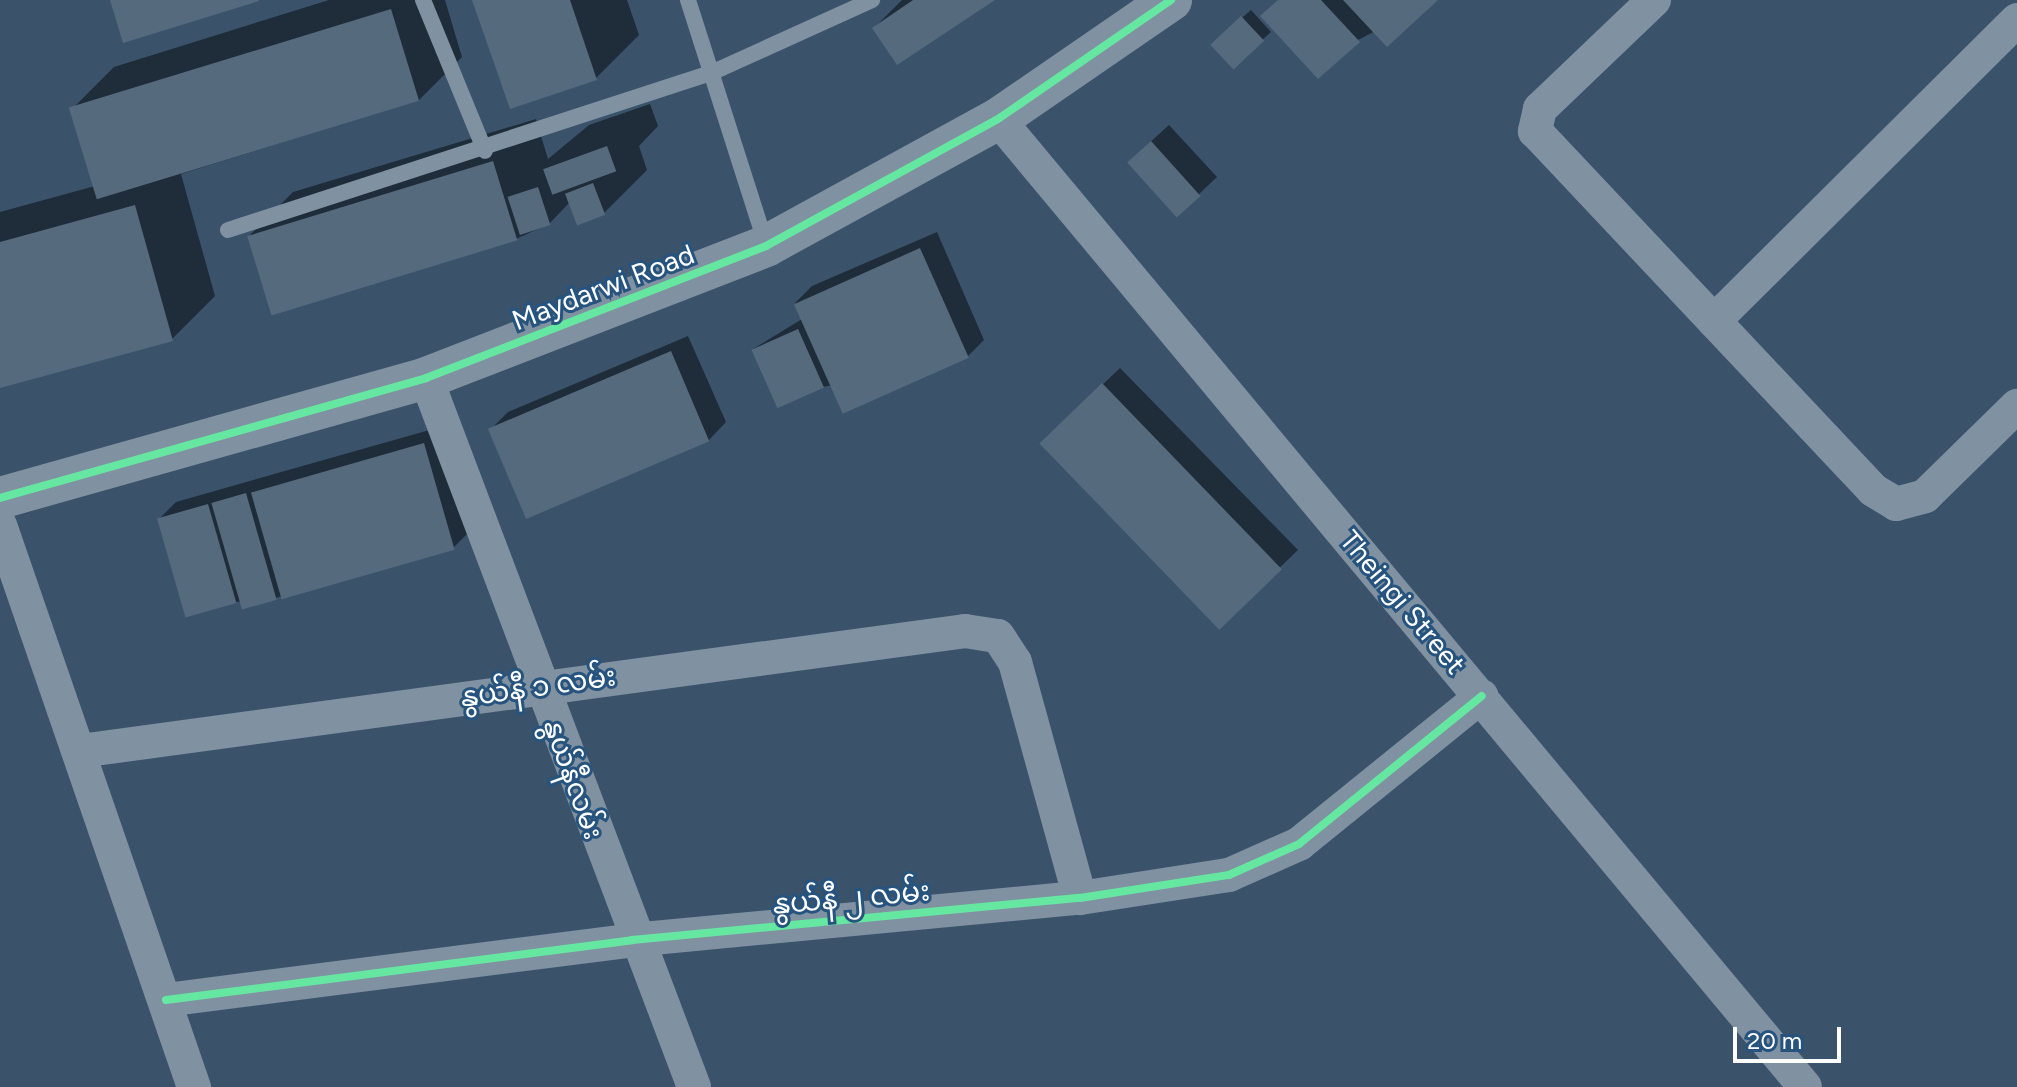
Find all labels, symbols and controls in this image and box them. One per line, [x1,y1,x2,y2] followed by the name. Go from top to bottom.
[507,237,699,337] street label: Maydarwi Road
[1333,524,1473,680] street label: Theingi Street
[458,658,618,714] street label: နွယ်နီ ၁ လမ်း
[537,714,611,844] street label: နွယ်နီလမ်း
[771,873,931,921] street label: နွယ်နီ ၂ လမ်း
[1737,1011,1845,1061] scale bar
[1747,1026,1802,1055] text: 20 m

